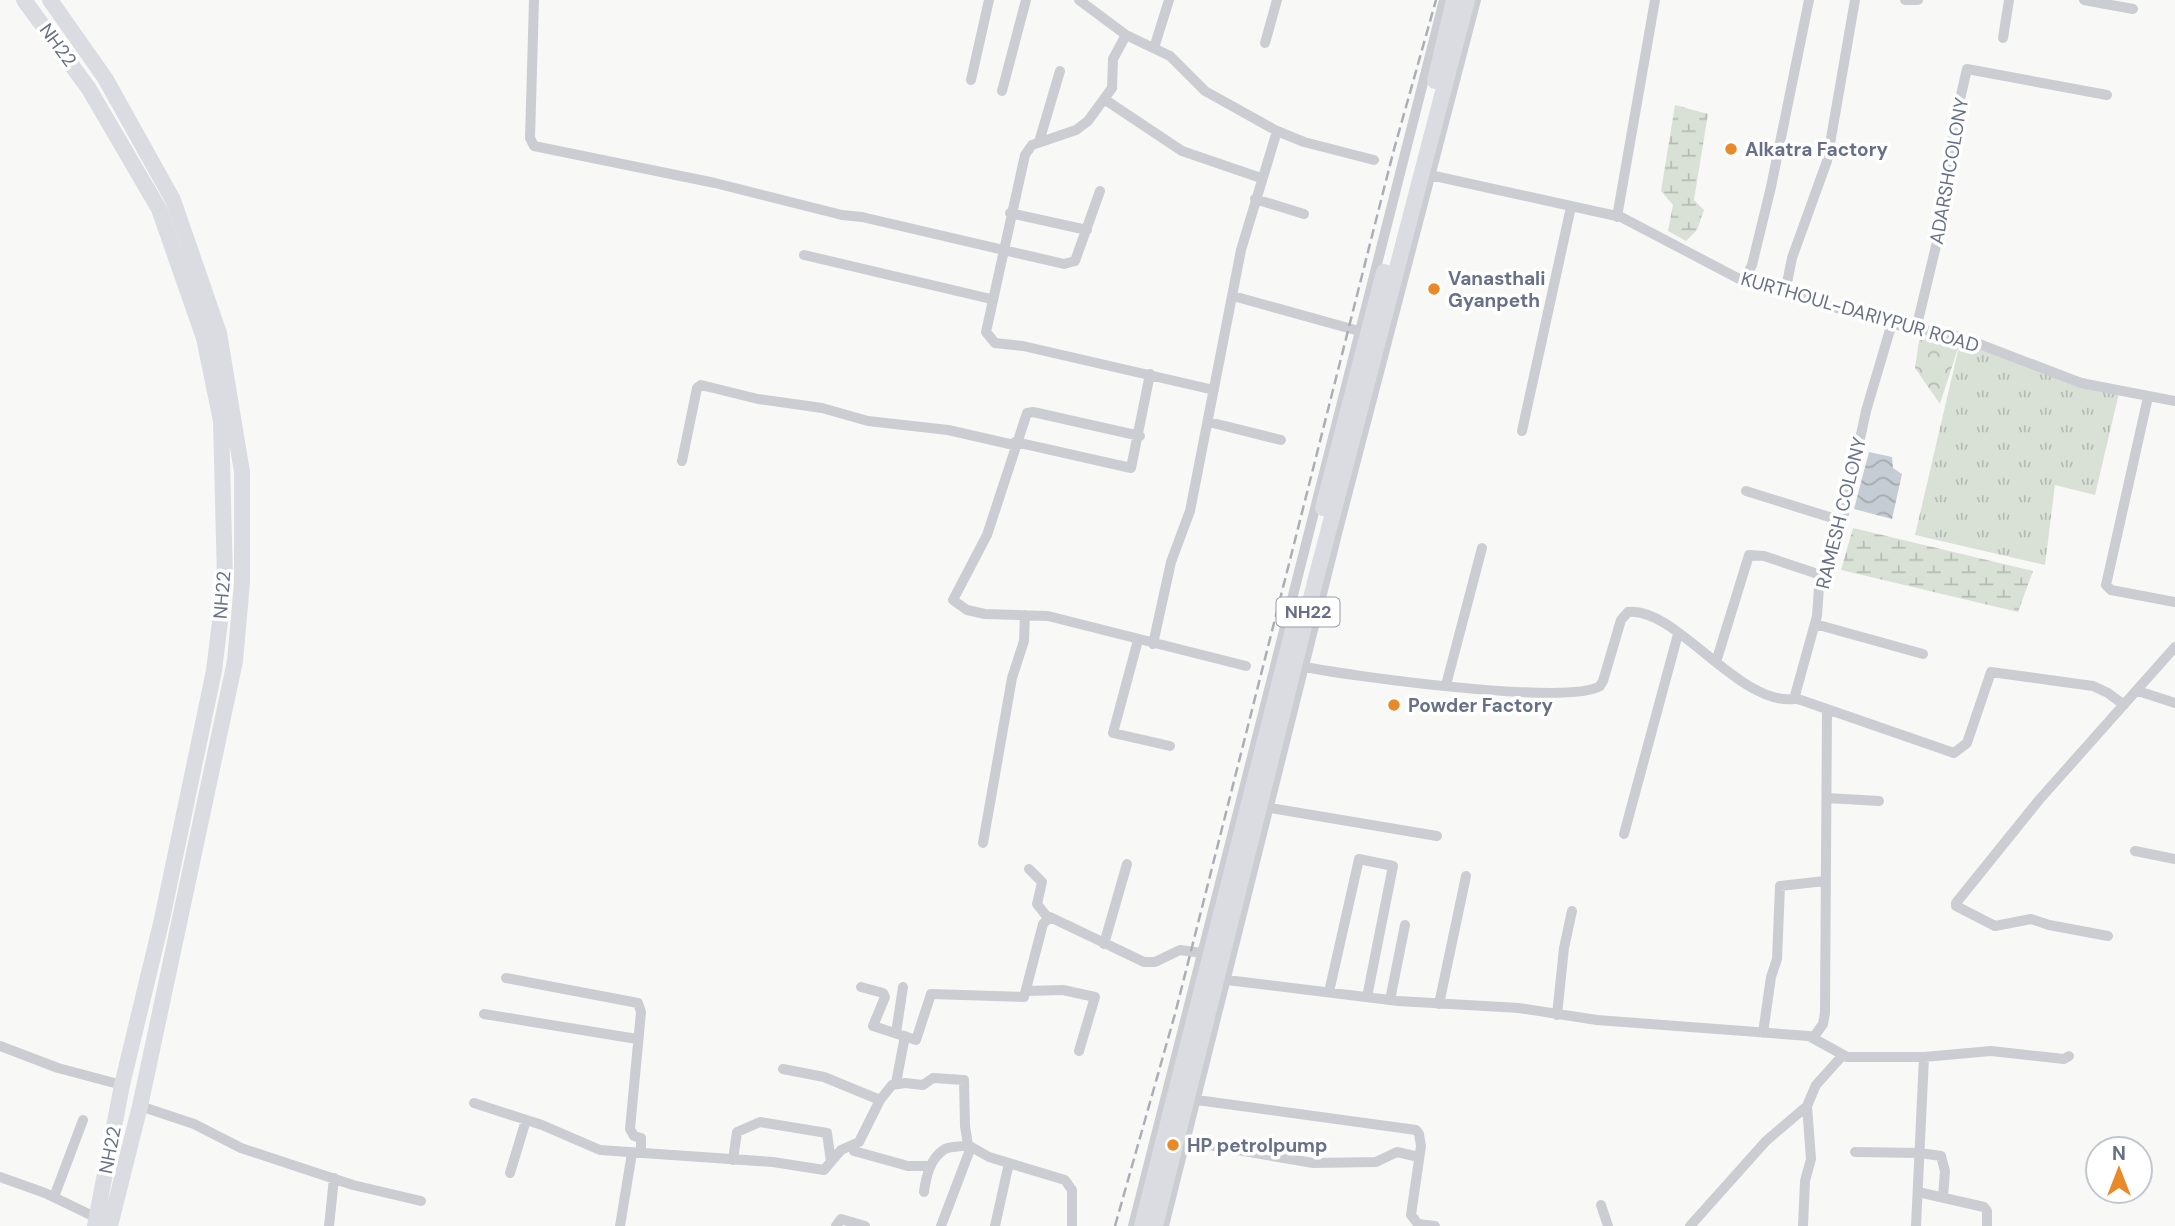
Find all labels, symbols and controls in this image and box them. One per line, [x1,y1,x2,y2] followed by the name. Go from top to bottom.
[34,18,82,72] street label: NH22
[1924,96,1974,246] street label: ADARSHCOLONY
[1745,137,1888,162] place label: Alkatra Factory
[1723,141,1739,157] marker: Alkatra Factory
[1448,266,1545,313] place label: Vanasthali Gyanpeth
[1738,266,1982,358] street label: KURTHOUL-DARIYPUR ROAD
[1426,281,1442,297] marker: Vanasthali Gyanpeth
[1810,434,1872,592] street label: RAMESH COLONY
[207,570,237,620] street label: NH22
[1276,598,1340,626] road number: NH22
[1408,693,1553,718] place label: Powder Factory
[1386,697,1402,713] marker: Powder Factory
[93,1124,127,1176] street label: NH22
[1187,1133,1327,1158] place label: HP petrolpump
[2084,1135,2154,1205] north arrow
[1165,1137,1181,1153] marker: HP petrolpump
[2112,1141,2126,1166] text: N

